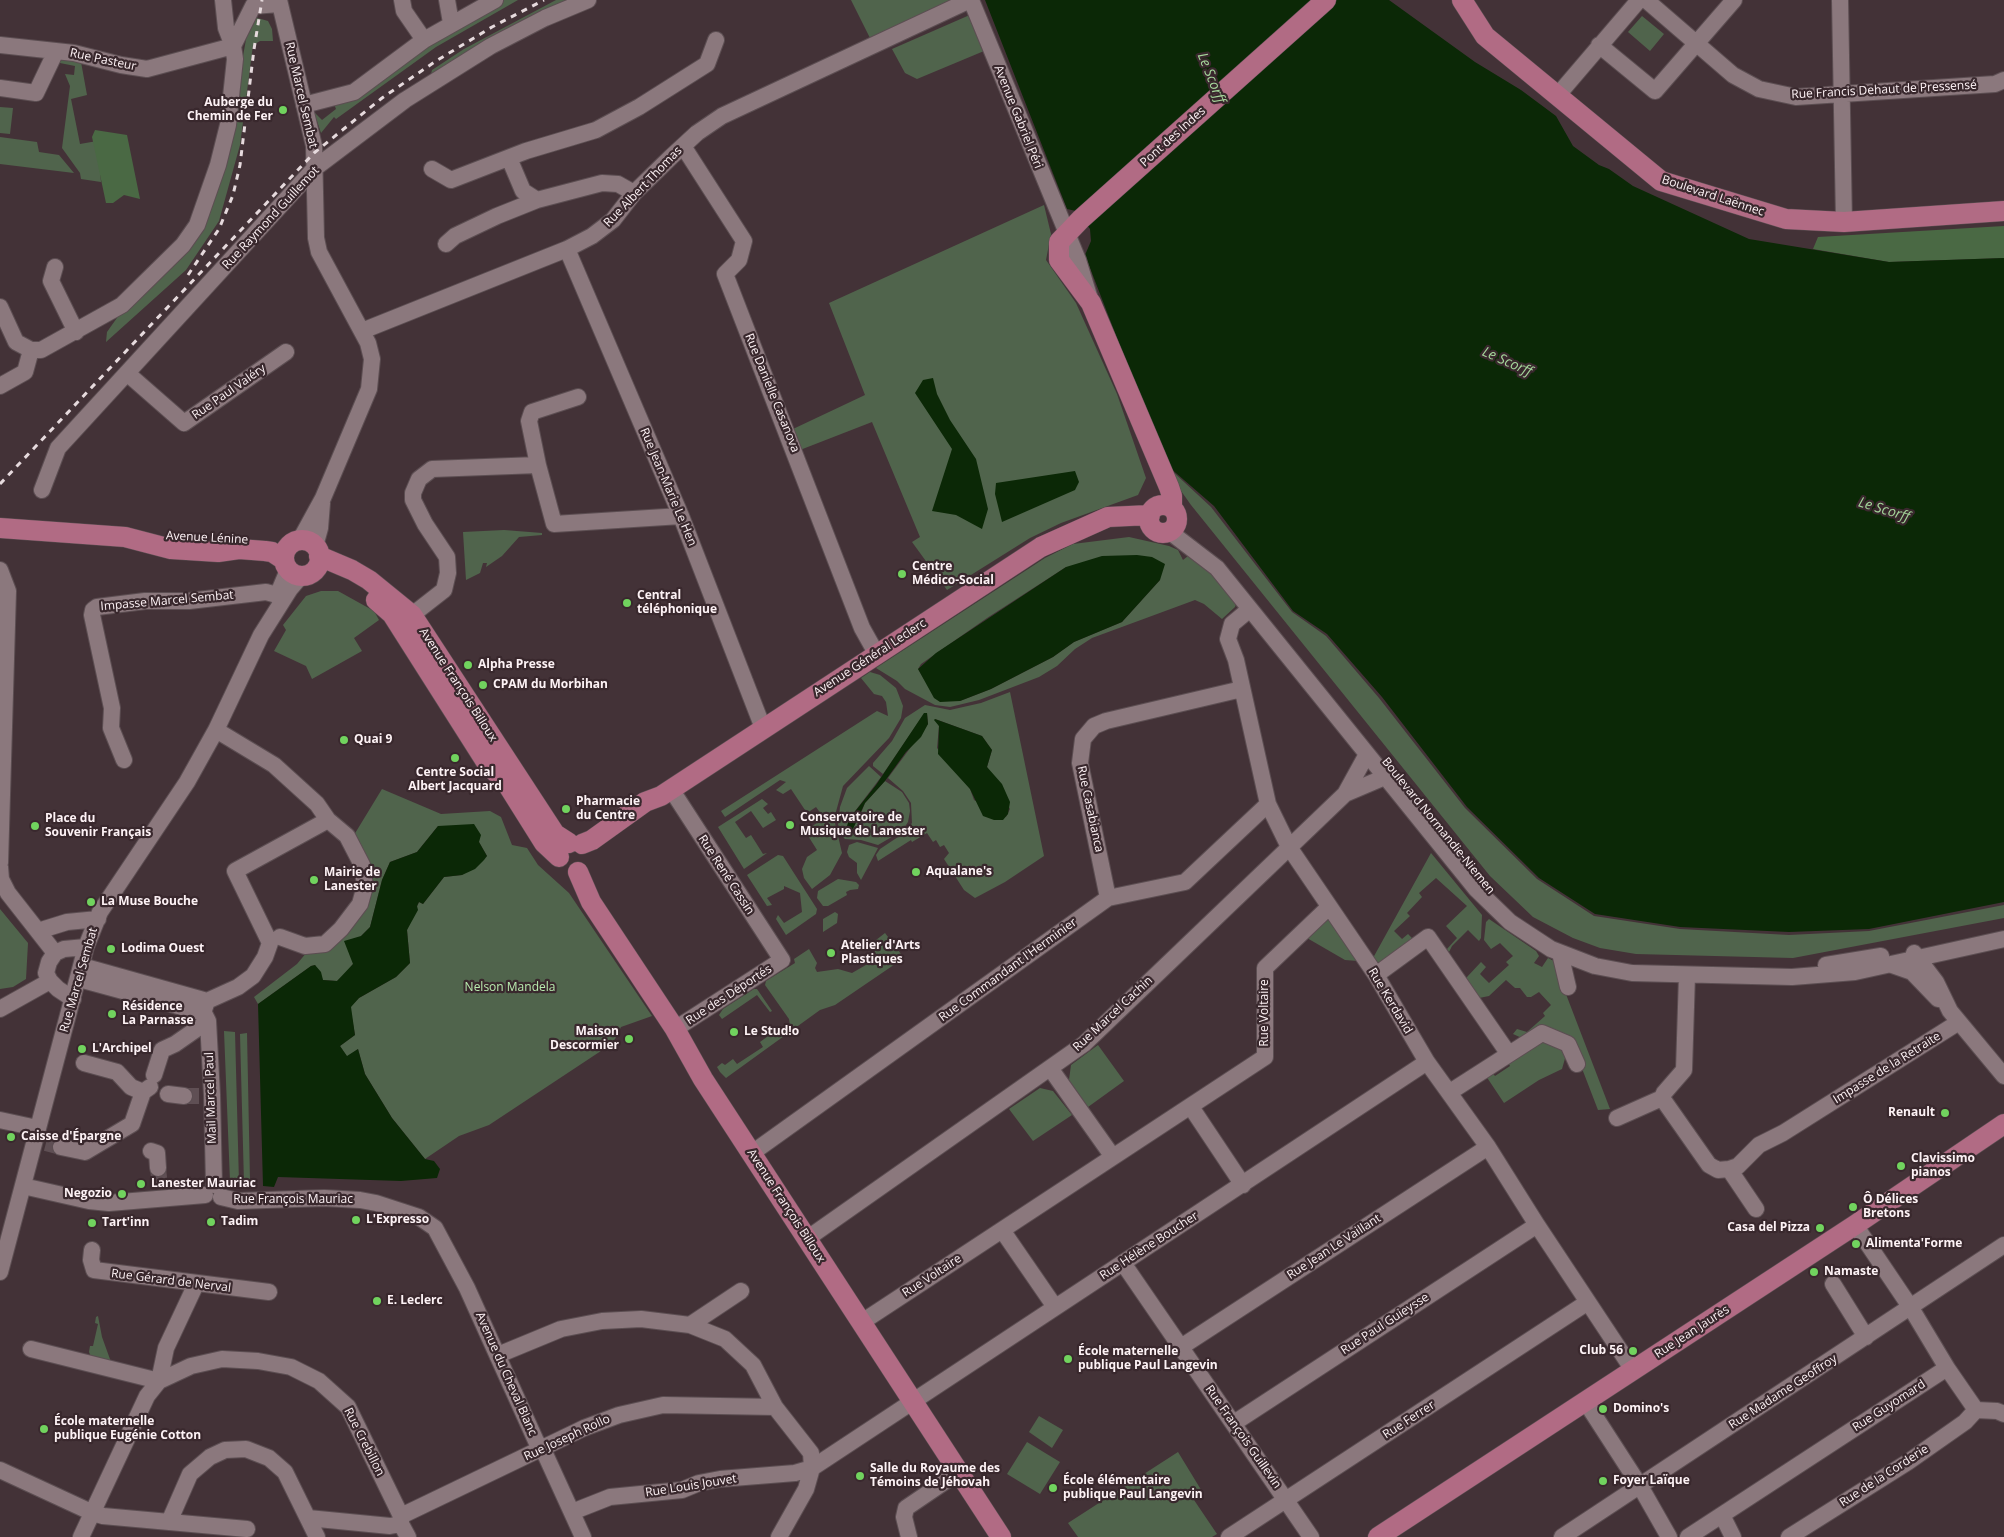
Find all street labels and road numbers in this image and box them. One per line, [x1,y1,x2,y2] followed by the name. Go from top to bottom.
[282,41,320,149] street label: Rue Marcel Sembat
[68,46,138,74] street label: Rue Pasteur
[991,63,1045,171] street label: Avenue Gabriel Péri
[1791,78,1977,102] street label: Rue Francis Dehaut de Pressensé
[1137,104,1209,170] street label: Pont des Indes
[601,144,685,230] street label: Rue Albert Thomas
[220,164,322,272] street label: Rue Raymond Guillemot
[1660,173,1766,219] street label: Boulevard Laënnec
[742,331,802,455] street label: Rue Danielle Casanova
[189,361,269,423] street label: Rue Paul Valéry
[637,426,699,548] street label: Rue Jean-Marie Le Hen
[165,529,249,547] street label: Avenue Lénine
[100,588,234,614] street label: Impasse Marcel Sembat
[811,616,929,700] street label: Avenue Général Leclerc
[416,625,500,745] street label: Avenue François Billoux
[1378,755,1498,897] street label: Boulevard Normandie-Niemen
[1074,764,1106,854] street label: Rue Casabianca
[695,832,757,918] street label: Rue René Cassin
[936,915,1080,1025] street label: Rue Commandant l'Herminier
[57,926,101,1034] street label: Rue Marcel Sembat
[683,962,775,1028] street label: Rue des Déportés
[1365,966,1415,1036] street label: Rue Kerdavid
[1070,973,1156,1055] street label: Rue Marcel Cachin
[1258,979,1272,1047] street label: Rue Voltaire
[1831,1029,1943,1107] street label: Impasse de la Retraite
[202,1052,220,1144] street label: Mail Marcel Paul
[744,1146,828,1266] street label: Avenue François Billoux
[233,1193,353,1207] street label: Rue François Mauriac
[1097,1209,1201,1283] street label: Rue Hélène Boucher
[1284,1211,1384,1283] street label: Rue Jean Le Vaillant
[900,1252,964,1300] street label: Rue Voltaire
[110,1267,232,1295] street label: Rue Gérard de Nerval
[1338,1290,1432,1358] street label: Rue Paul Guieysse
[1652,1302,1732,1362] street label: Rue Jean Jaurès
[472,1310,540,1438] street label: Avenue du Cheval Blanc
[1726,1352,1840,1432] street label: Rue Madame Geoffroy
[1850,1377,1928,1435] street label: Rue Guyomard
[1202,1383,1284,1491] street label: Rue François Guillevin
[1380,1398,1438,1442] street label: Rue Ferrer
[341,1405,387,1479] street label: Rue Crebillon
[522,1412,612,1464] street label: Rue Joseph Rollo
[1837,1442,1931,1510] street label: Rue de la Corderie
[644,1472,738,1500] street label: Rue Louis Jouvet

